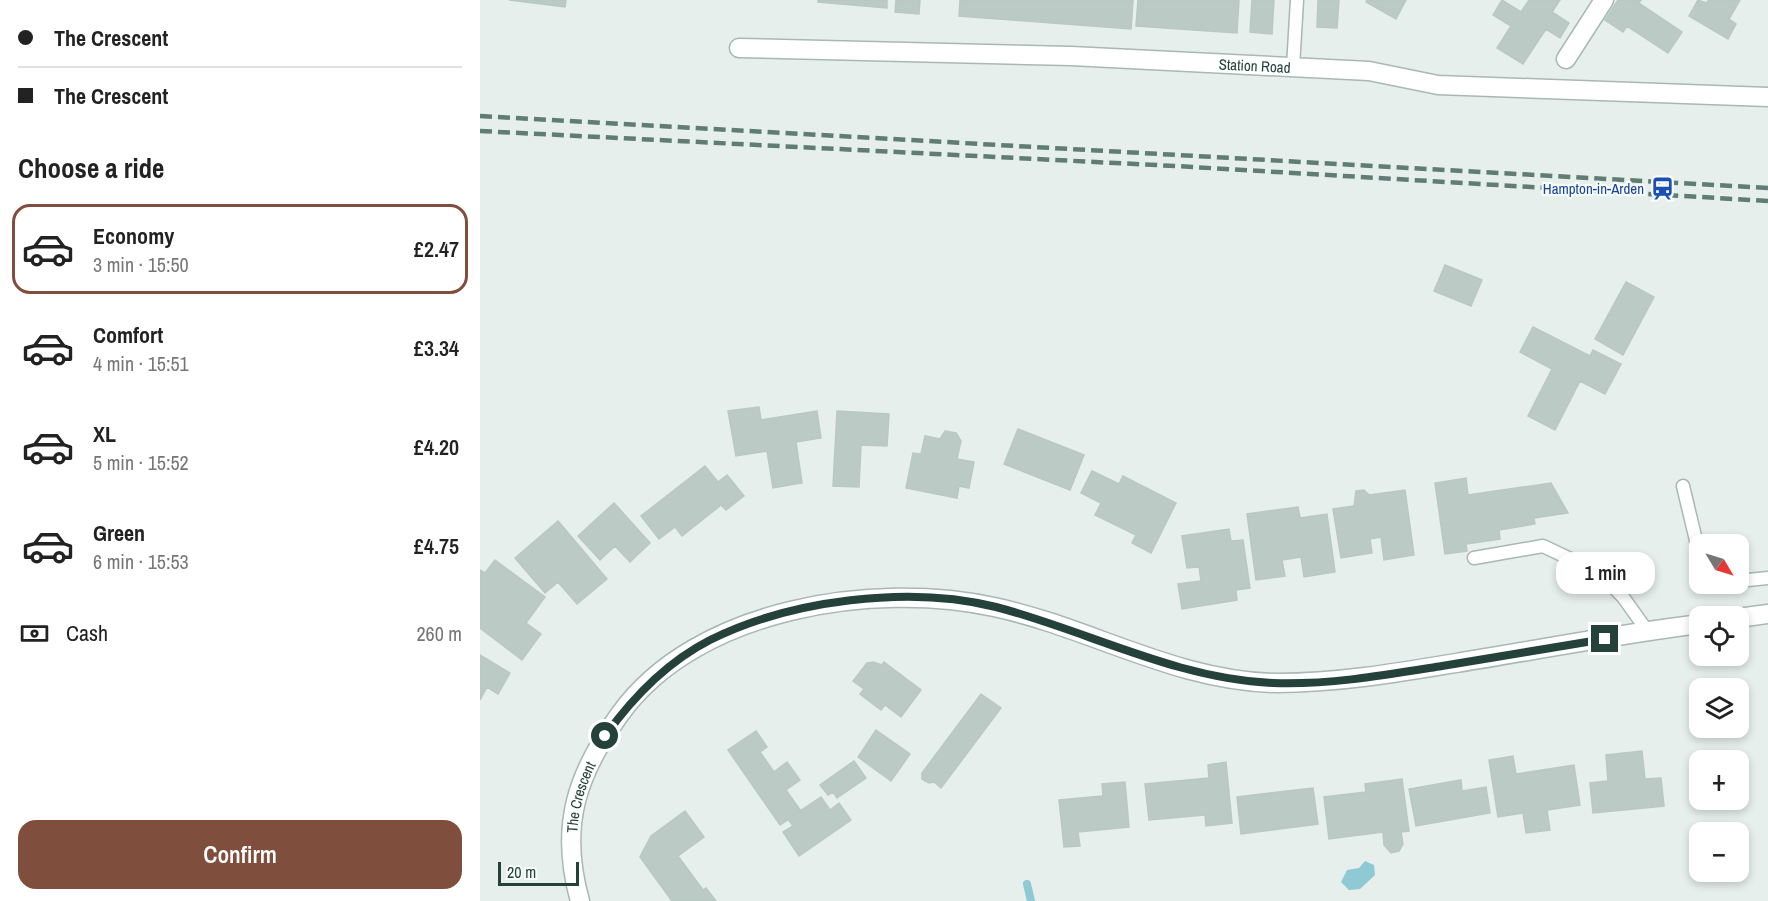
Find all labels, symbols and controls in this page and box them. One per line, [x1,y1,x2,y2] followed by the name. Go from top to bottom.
[54,23,168,53] text: The Crescent
[1218,53,1291,78] street label: Station Road
[54,81,168,111] text: The Crescent
[18,150,164,186] text: Choose a ride
[1649,175,1675,201] station icon: Hampton-in-Arden
[1543,178,1644,199] place label: Hampton-in-Arden
[93,221,174,251] text: Economy
[21,222,75,276] icon: car
[414,234,459,264] text: £2.47
[93,251,189,278] text: 3 min · 15:50
[93,320,163,350] text: Comfort
[21,321,75,375] icon: car
[414,333,459,363] text: £3.34
[93,350,189,377] text: 4 min · 15:51
[93,419,116,449] text: XL
[21,420,75,474] icon: car
[414,432,459,462] text: £4.20
[93,449,189,476] text: 5 min · 15:52
[93,518,145,548] text: Green
[21,519,75,573] icon: car
[414,531,459,561] text: £4.75
[1689,534,1749,594] north arrow
[1689,534,1749,882] map controls
[93,548,189,575] text: 6 min · 15:53
[1556,552,1654,594] callout: 1 min
[1584,559,1627,586] text: 1 min
[1689,606,1749,666] button: locate
[18,617,51,650] icon: cash
[66,618,108,648] text: Cash
[416,620,462,647] text: 260 m
[1591,625,1618,652] route end
[1689,678,1749,738] button: layers
[591,722,618,749] route start
[1689,750,1749,810] button: +
[561,757,600,834] street label: The Crescent
[18,820,462,889] button: Confirm
[1689,822,1749,882] button: −
[498,859,579,886] scale bar
[507,861,536,883] text: 20 m

